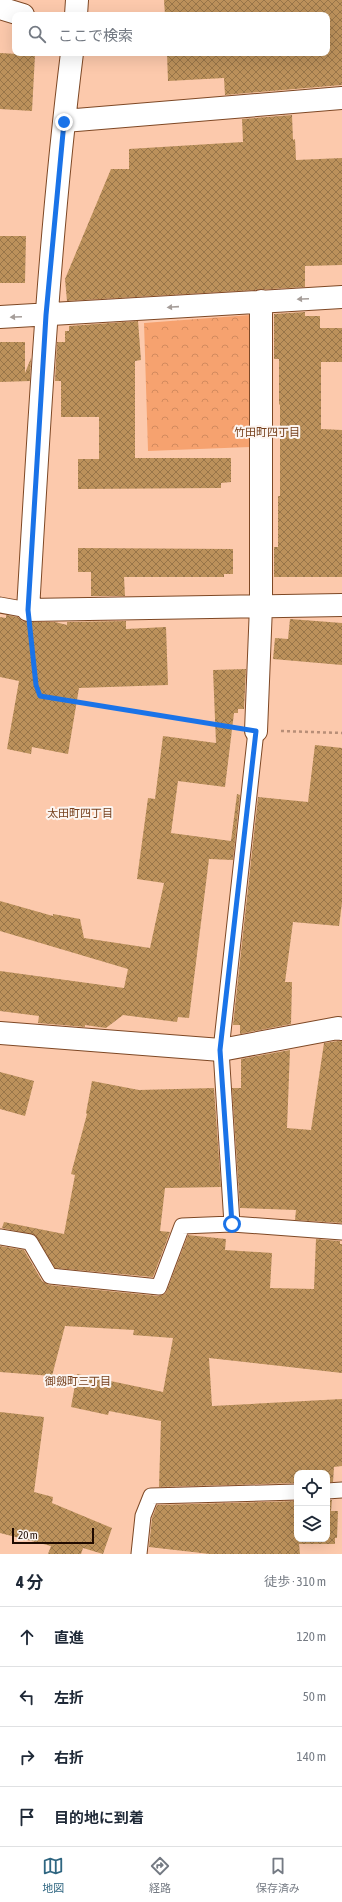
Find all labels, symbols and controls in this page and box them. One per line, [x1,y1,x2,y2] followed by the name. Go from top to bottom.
[12,12,330,56] search box
[26,23,48,45] icon: search
[58,27,133,44] text: ここで検索
[55,113,73,131] route end
[296,296,309,302] one-way arrow
[167,303,179,310] one-way arrow
[10,313,22,320] one-way arrow
[234,426,300,438] district label: 竹田町四丁目
[47,807,113,819] district label: 太田町四丁目
[223,1215,241,1233] route start
[44,1375,111,1387] district label: 御劔町三丁目
[294,1470,330,1542] map controls
[294,1470,330,1506] button: locate
[294,1506,330,1542] button: layers
[12,1526,94,1545] scale bar
[18,1529,38,1541] text: 20 m
[16,1572,43,1592] text: 4 分
[264,1574,326,1589] text: 徒歩 · 310 m
[16,1626,38,1648] icon: ahead
[54,1629,84,1646] text: 直進
[297,1629,326,1644] text: 120 m
[16,1686,38,1708] icon: left
[54,1689,84,1706] text: 左折
[303,1689,326,1704] text: 50 m
[16,1746,38,1768] icon: right
[54,1749,84,1766] text: 右折
[297,1749,326,1764] text: 140 m
[16,1806,38,1828] icon: arrive
[54,1809,144,1826] text: 目的地に到着
[42,1855,64,1895] tab: 地図
[149,1855,171,1895] tab: 経路
[256,1855,300,1895] tab: 保存済み

